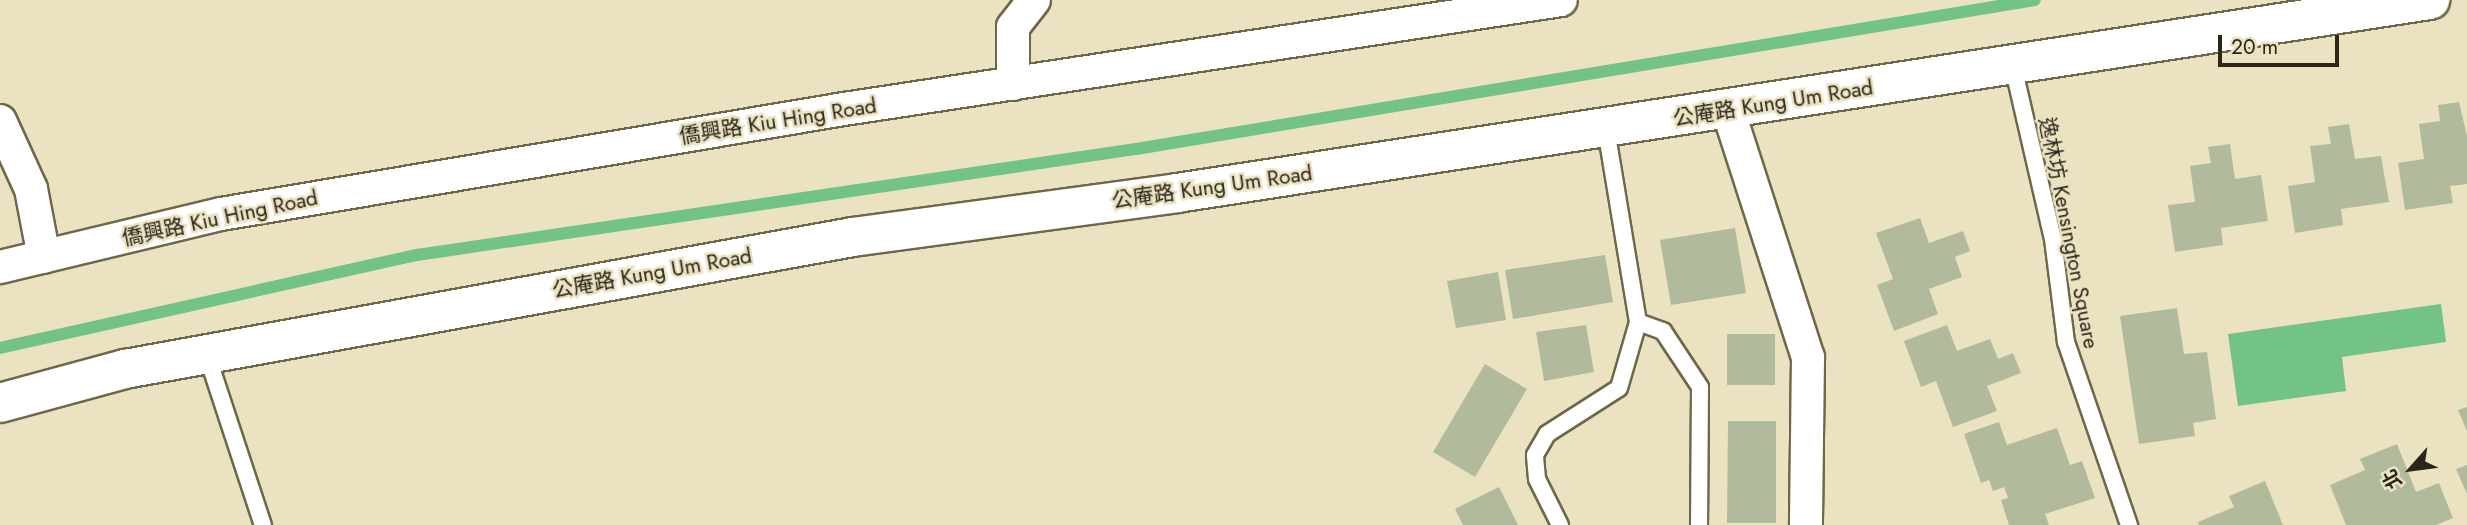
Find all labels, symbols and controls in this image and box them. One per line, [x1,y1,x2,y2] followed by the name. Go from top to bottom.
[2222,21,2343,65] scale bar
[2231,32,2278,62] text: 20 m
[1671,75,1875,131] street label: 公庵路 Kung Um Road
[678,93,878,149] street label: 僑興路 Kiu Hing Road
[2034,115,2104,351] street label: 逸林坊 Kensington Square
[1110,160,1314,214] street label: 公庵路 Kung Um Road
[120,185,320,251] street label: 僑興路 Kiu Hing Road
[550,243,754,303] street label: 公庵路 Kung Um Road
[2376,434,2446,504] north arrow
[2376,464,2408,494] text: 北

